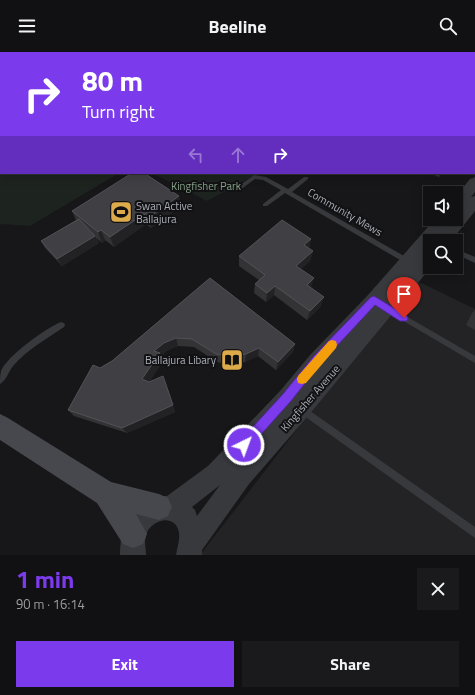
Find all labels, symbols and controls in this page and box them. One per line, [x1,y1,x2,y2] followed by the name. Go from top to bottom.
[209,13,266,40] text: Beeline
[16,15,38,37] icon: menu
[437,15,459,37] icon: search
[82,59,143,102] text: 80 m
[16,68,68,120] icon: right
[82,98,155,125] text: Turn right
[185,144,207,166] icon: left
[227,144,249,166] icon: ahead
[269,144,291,166] icon: right
[171,178,242,194] park label: Kingfisher Park
[305,184,385,240] street label: Community Mews
[423,186,463,274] map controls
[423,186,463,226] button: sound
[136,198,193,227] place label: Swan Active Ballajura
[108,199,134,225] sports icon: Swan Active Ballajura
[423,234,463,274] button: search
[387,277,421,318] pin
[393,283,415,305] icon: arrive
[219,347,245,373] library icon: Ballajura Libary
[145,352,217,368] place label: Ballajura Libary
[277,361,344,435] street label: Kingfisher Avenue
[223,424,265,466] position arrow
[16,561,74,597] text: 1 min
[417,568,459,610] button: close
[16,594,85,614] text: 90 m · 16:14
[16,641,234,687] button: Exit
[242,641,459,687] button: Share

